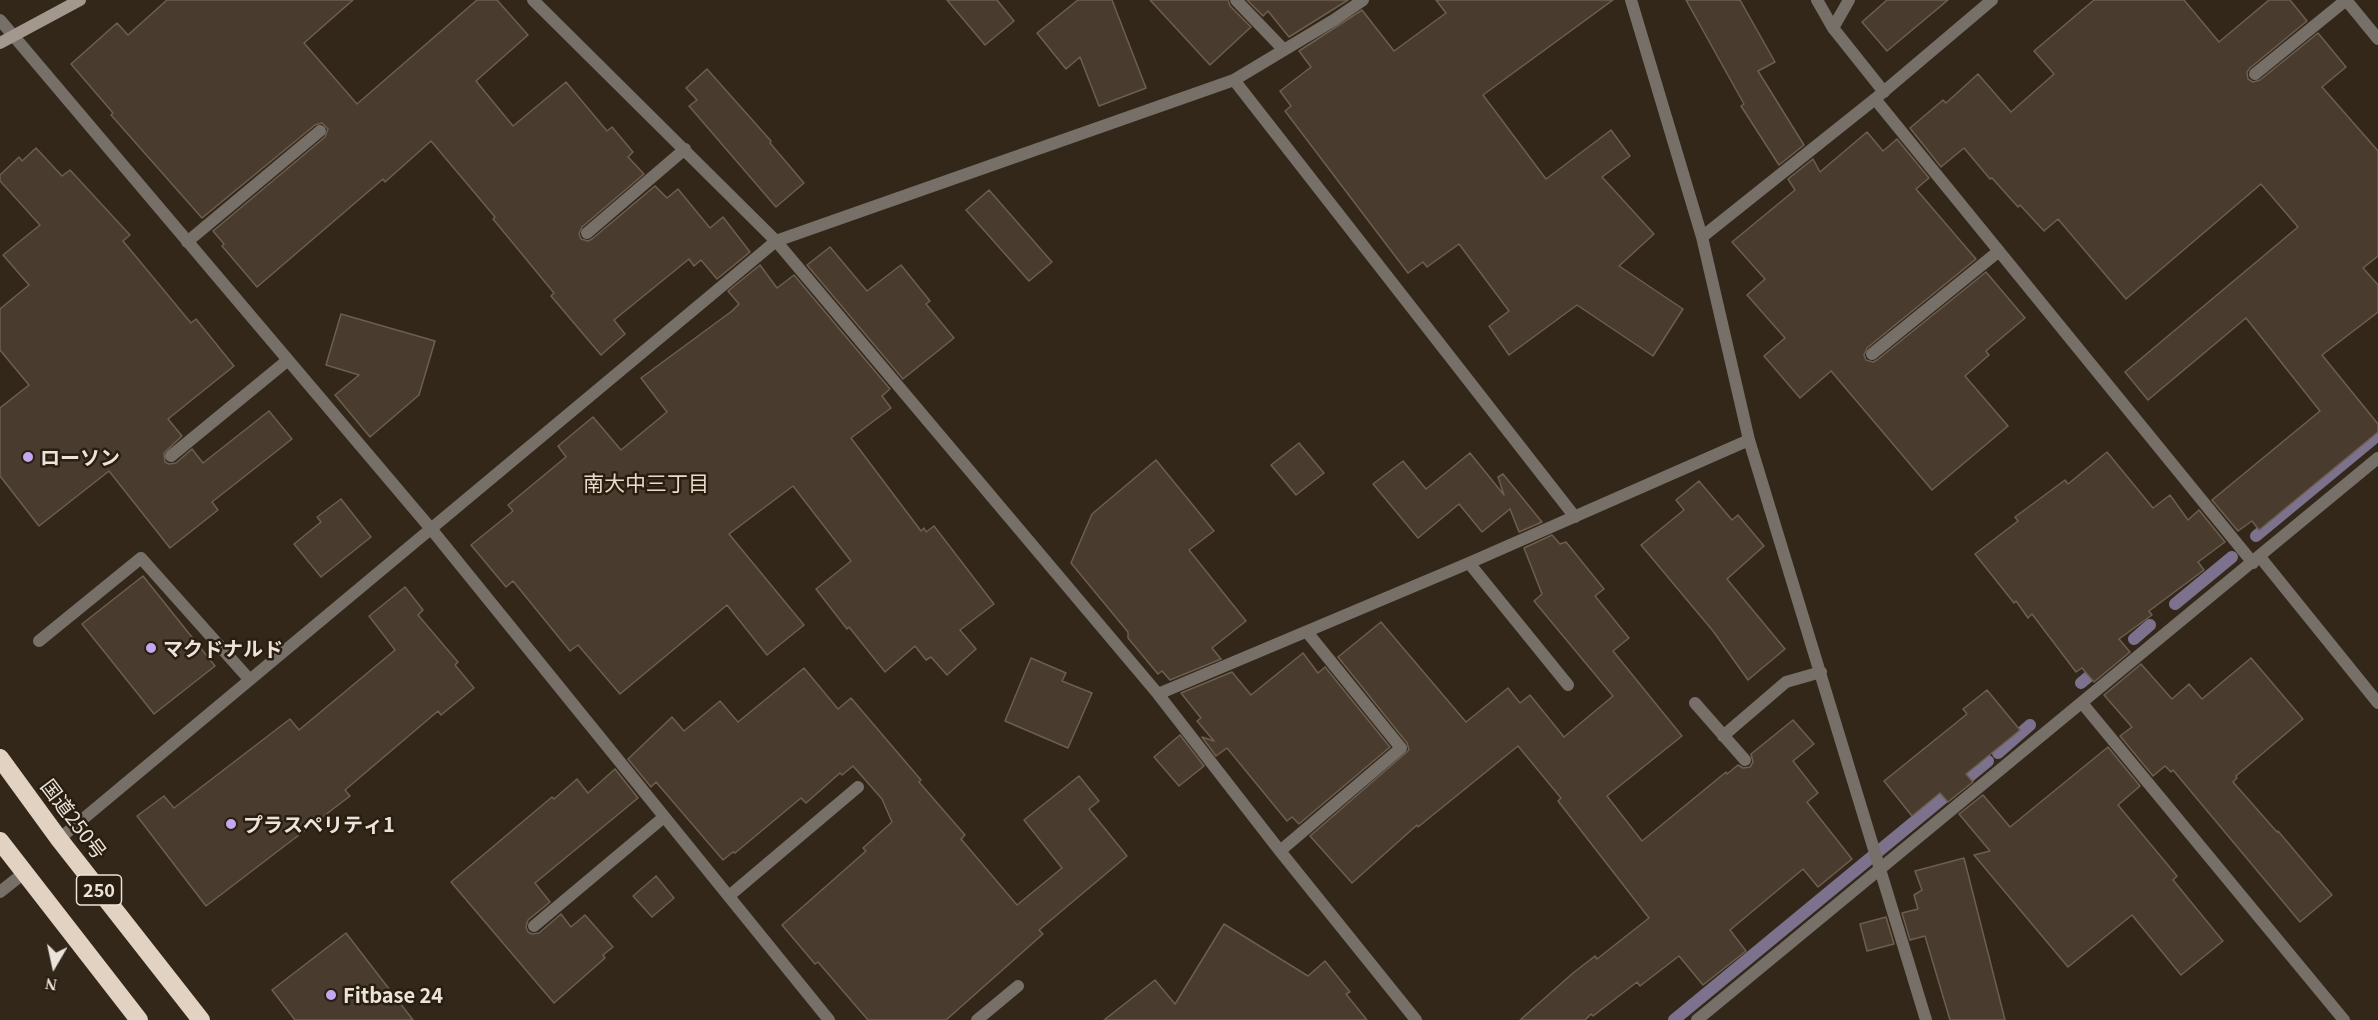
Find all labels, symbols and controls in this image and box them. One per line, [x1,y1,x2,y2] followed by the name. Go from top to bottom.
[40,445,120,469] place label: ローソン
[21,450,35,464] marker: ローソン
[583,470,709,496] district label: 南大中三丁目
[163,636,283,660] place label: マクドナルド
[144,641,158,655] marker: マクドナルド
[36,775,112,863] street label: 国道250号
[243,812,395,836] place label: プラスペリティ1
[224,817,238,831] marker: プラスペリティ1
[76,875,122,905] road number: 250
[24,936,84,996] north arrow
[44,975,58,994] text: N
[343,983,443,1007] place label: Fitbase 24
[324,988,338,1002] marker: Fitbase 24

